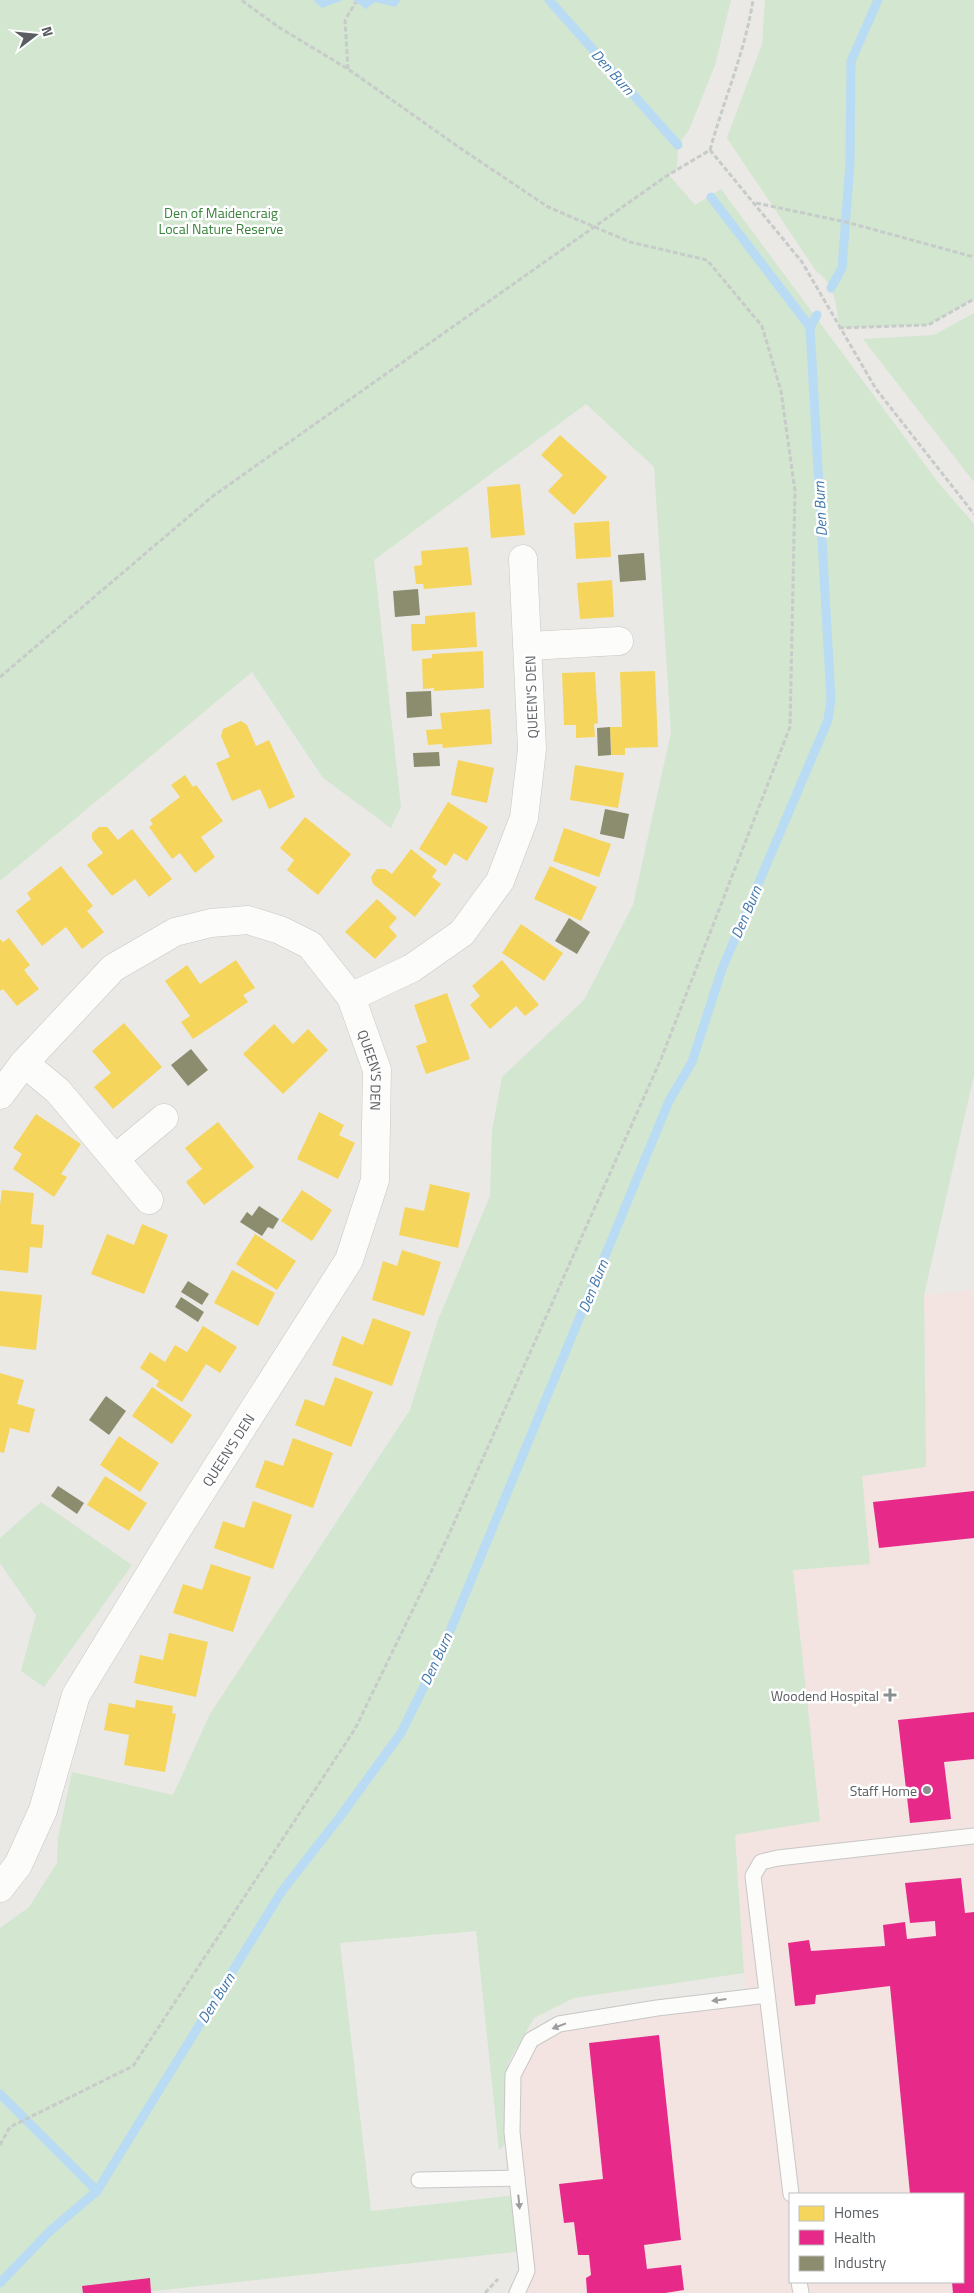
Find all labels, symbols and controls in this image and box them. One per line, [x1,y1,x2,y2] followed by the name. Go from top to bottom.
[10,10,60,60] north arrow
[37,24,59,39] text: N
[586,44,640,101] water label: Den Burn
[159,202,283,239] park label: Den of Maidencraig Local Nature Reserve
[807,480,833,537] water label: Den Burn
[519,655,543,739] street label: QUEEN'S DEN
[725,882,768,942] water label: Den Burn
[353,1027,387,1111] street label: QUEEN'S DEN
[572,1256,614,1316] water label: Den Burn
[197,1409,259,1491] street label: QUEEN'S DEN
[414,1629,458,1689] water label: Den Burn
[771,1685,879,1706] place label: Woodend Hospital
[883,1688,897,1702] marker: Woodend Hospital
[850,1780,917,1801] place label: Staff Home
[921,1784,933,1796] marker: Staff Home
[192,1968,241,2027] water label: Den Burn
[710,1996,726,2004] one-way arrow
[551,2022,566,2030] one-way arrow
[789,2193,964,2283] legend
[515,2194,523,2210] one-way arrow
[834,2201,879,2224] text: Homes
[834,2226,876,2249] text: Health
[834,2251,886,2274] text: Industry

